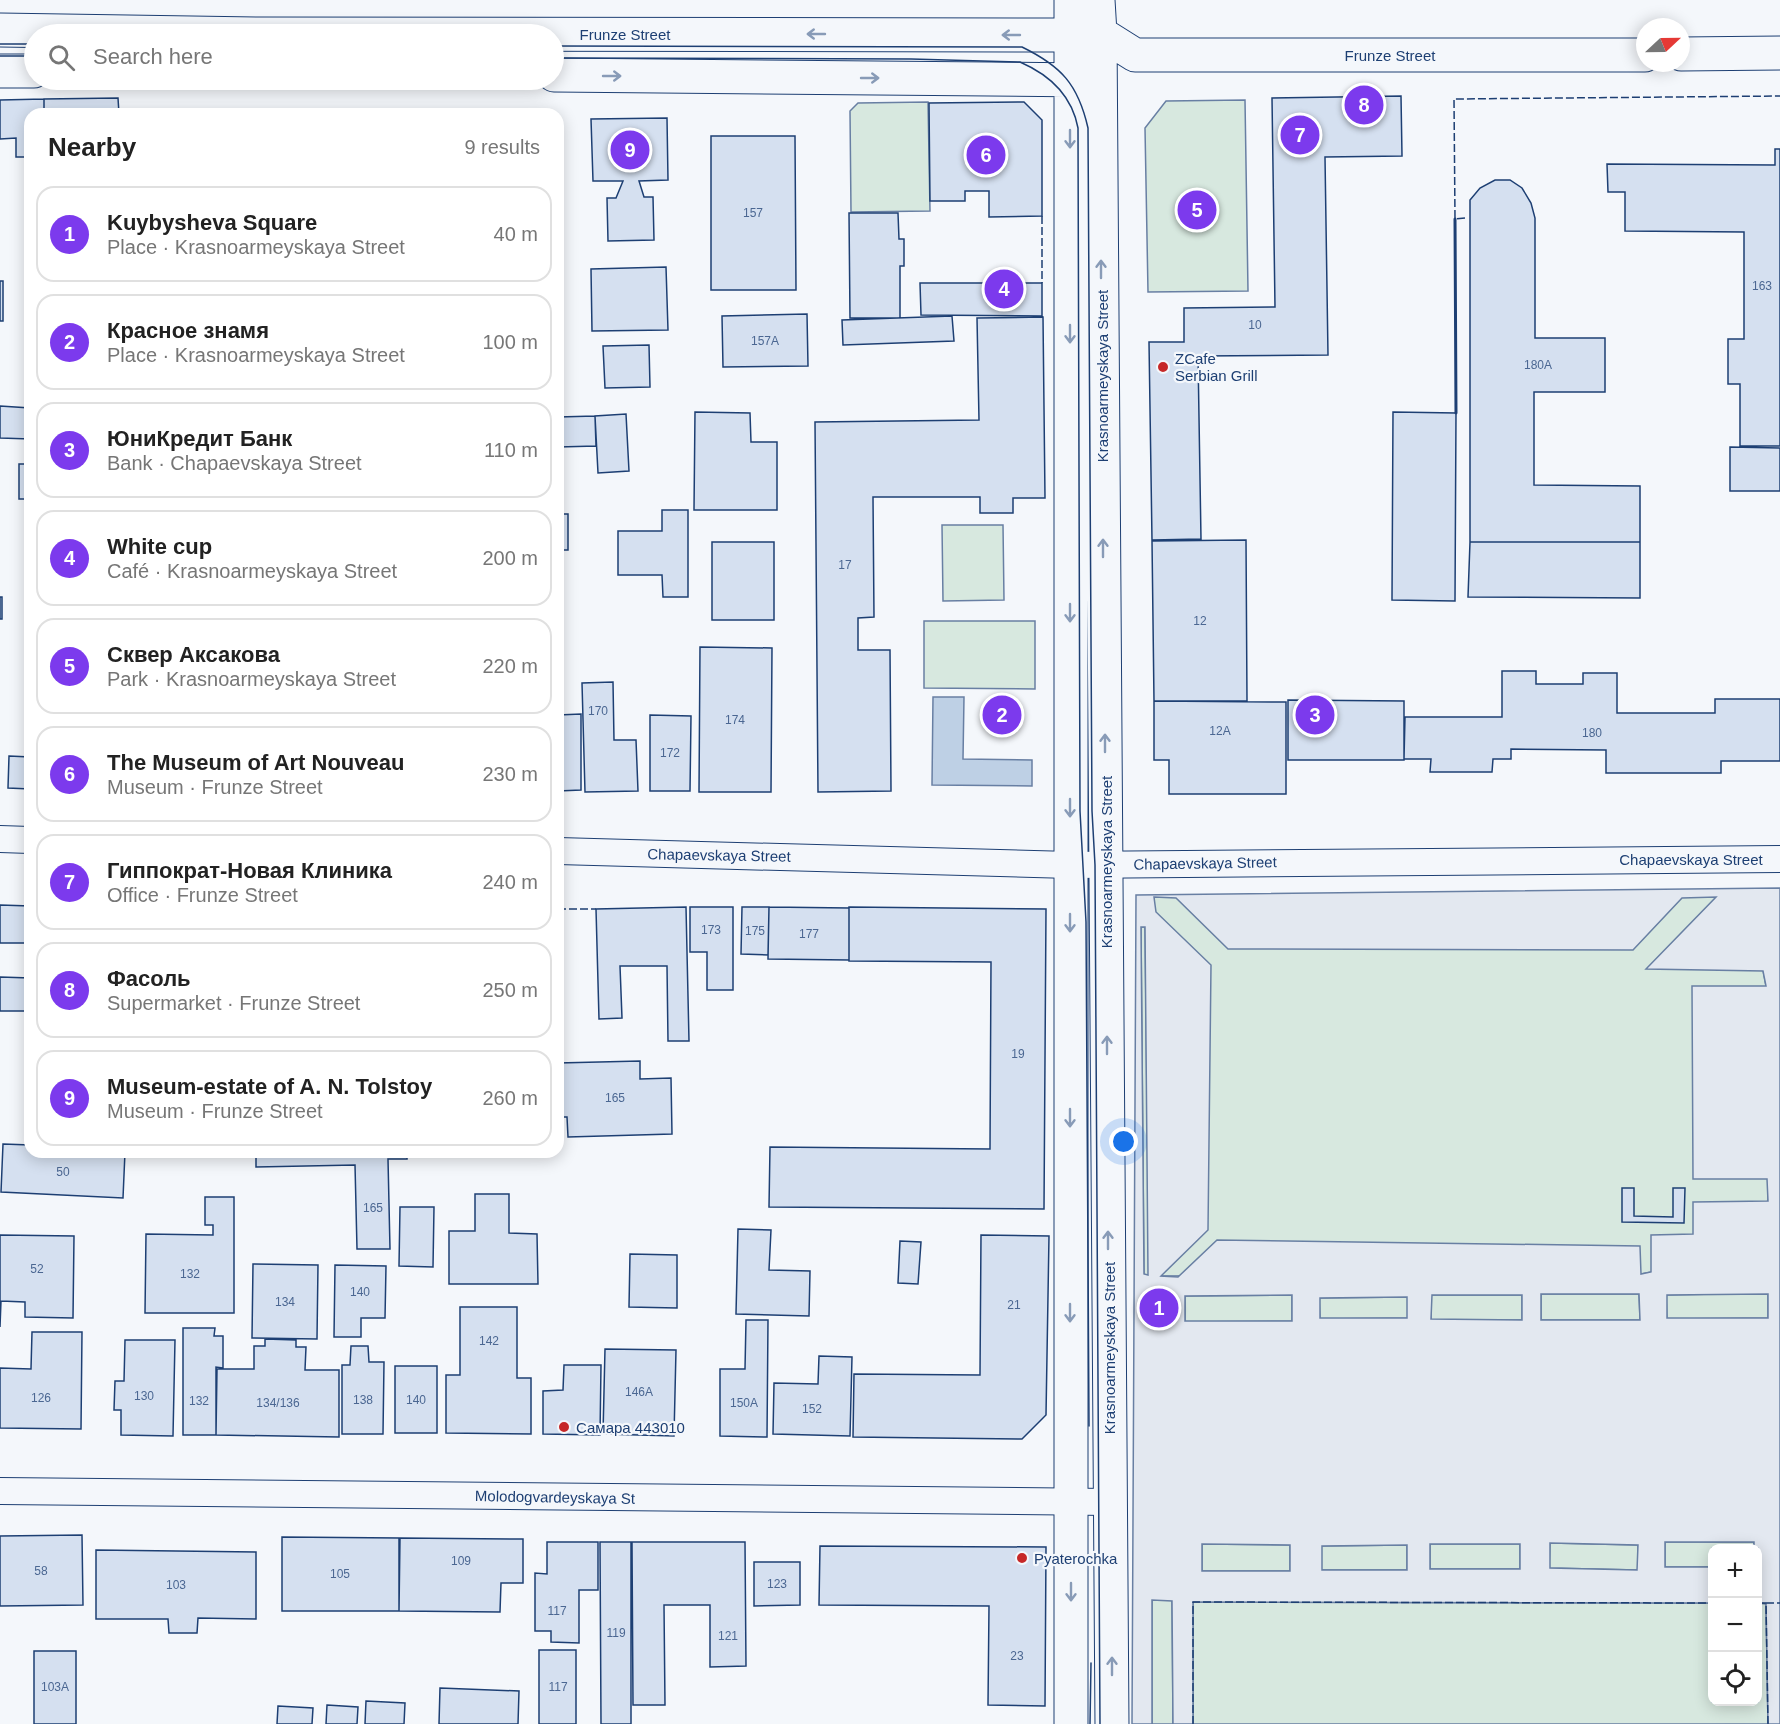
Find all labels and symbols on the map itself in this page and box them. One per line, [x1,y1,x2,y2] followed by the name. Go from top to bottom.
[1636,18,1690,72] north arrow
[580,26,671,43] street label: Frunze Street
[807,28,827,40] one-way arrow
[1002,29,1022,41] one-way arrow
[1345,47,1436,64] street label: Frunze Street
[601,70,621,82] one-way arrow
[859,72,879,84] one-way arrow
[1344,82,1384,128] pin: 8
[1280,112,1320,158] pin: 7
[610,128,650,172] pin: 9
[1064,129,1076,149] one-way arrow
[966,132,1006,178] pin: 6
[1178,188,1216,232] pin: 5
[743,206,763,220] house number: 157
[1096,259,1107,279] one-way arrow
[984,266,1024,312] pin: 4
[1752,279,1772,293] house number: 163
[1094,289,1111,462] street label: Krasnoarmeyskaya Street
[1248,318,1262,332] house number: 10
[1064,324,1076,344] one-way arrow
[751,334,779,348] house number: 157А
[1175,350,1258,384] place label: ZCafe Serbian Grill
[1524,358,1552,372] house number: 180А
[1156,360,1170,374] marker: ZCafe Serbian Grill
[1097,538,1109,558] one-way arrow
[838,558,852,572] house number: 17
[1064,603,1076,623] one-way arrow
[1193,614,1207,628] house number: 12
[982,692,1022,738] pin: 2
[1296,692,1334,738] pin: 3
[588,704,608,718] house number: 170
[725,713,745,727] house number: 174
[1209,724,1231,738] house number: 12А
[1582,726,1602,740] house number: 180
[1099,733,1111,753] one-way arrow
[660,746,680,760] house number: 172
[1098,775,1115,948] street label: Krasnoarmeyskaya Street
[1064,798,1076,818] one-way arrow
[647,845,792,865] street label: Chapaevskaya Street
[1619,851,1764,868] street label: Chapaevskaya Street
[1133,853,1278,873] street label: Chapaevskaya Street
[1064,913,1076,933] one-way arrow
[701,923,721,937] house number: 173
[745,924,765,938] house number: 175
[799,927,819,941] house number: 177
[1101,1035,1113,1055] one-way arrow
[1011,1047,1025,1061] house number: 19
[605,1091,625,1105] house number: 165
[1064,1108,1076,1128] one-way arrow
[1109,1127,1138,1156] your location
[56,1165,70,1179] house number: 50
[363,1201,383,1215] house number: 165
[1103,1230,1114,1250] one-way arrow
[1101,1261,1118,1434] street label: Krasnoarmeyskaya Street
[30,1262,44,1276] house number: 52
[180,1267,200,1281] house number: 132
[350,1285,370,1299] house number: 140
[1140,1286,1178,1330] pin: 1
[275,1295,295,1309] house number: 134
[1007,1298,1021,1312] house number: 21
[1064,1303,1076,1323] one-way arrow
[479,1334,499,1348] house number: 142
[625,1385,653,1399] house number: 146А
[134,1389,154,1403] house number: 130
[31,1391,51,1405] house number: 126
[353,1393,373,1407] house number: 138
[406,1393,426,1407] house number: 140
[189,1394,209,1408] house number: 132
[256,1396,300,1410] house number: 134/136
[730,1396,758,1410] house number: 150А
[802,1402,822,1416] house number: 152
[576,1419,685,1436] place label: Самара 443010
[557,1420,571,1434] marker: Самара 443010
[475,1487,636,1507] street label: Molodogvardeyskaya St
[1034,1550,1118,1567] place label: Pyaterochka
[1015,1551,1029,1565] marker: Pyaterochka
[451,1554,471,1568] house number: 109
[34,1564,48,1578] house number: 58
[330,1567,350,1581] house number: 105
[767,1577,787,1591] house number: 123
[166,1578,186,1592] house number: 103
[1065,1582,1077,1602] one-way arrow
[547,1604,567,1618] house number: 117
[606,1626,626,1640] house number: 119
[718,1629,738,1643] house number: 121
[1010,1649,1024,1663] house number: 23
[1106,1656,1117,1676] one-way arrow
[41,1680,69,1694] house number: 103А
[548,1680,568,1694] house number: 117

